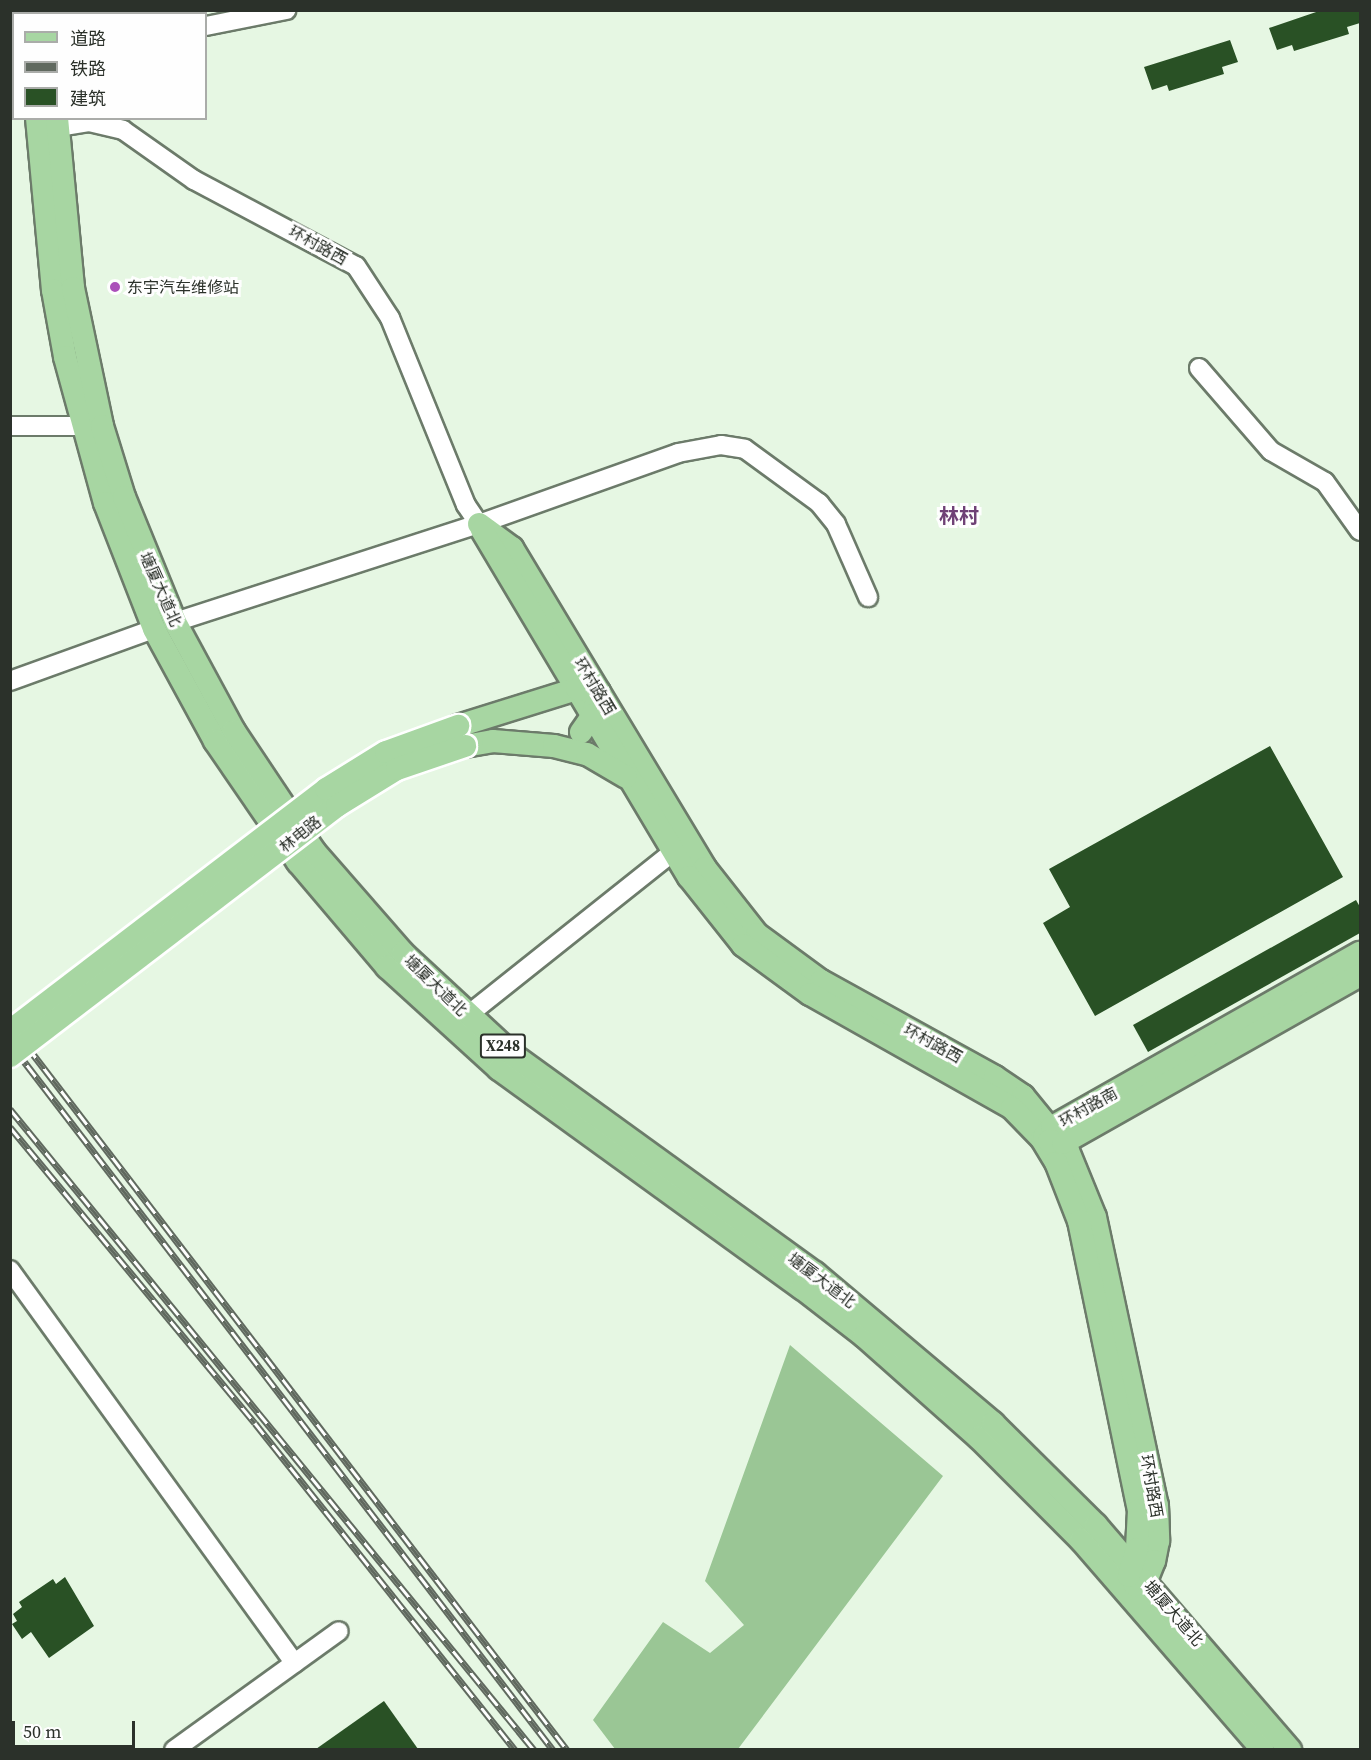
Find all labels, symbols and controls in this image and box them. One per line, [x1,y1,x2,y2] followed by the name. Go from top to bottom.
[12,12,207,120] legend
[70,26,106,51] text: 道路
[70,56,106,81] text: 铁路
[70,86,106,111] text: 建筑
[285,221,351,269] street label: 环村路西
[127,277,239,297] place label: 东宇汽车维修站
[108,280,122,294] marker: 东宇汽车维修站
[939,504,979,528] district label: 林村
[136,549,186,629] street label: 塘厦大道北
[570,654,620,718] street label: 环村路西
[275,812,325,856] street label: 林电路
[401,950,471,1020] street label: 塘厦大道北
[900,1019,966,1067] street label: 环村路西
[479,1034,527,1058] road number: X248
[1055,1083,1121,1131] street label: 环村路南
[784,1248,860,1312] street label: 塘厦大道北
[1137,1453,1167,1519] street label: 环村路西
[1141,1577,1207,1649] street label: 塘厦大道北
[15,1709,138,1747] scale bar
[23,1719,61,1744] text: 50 m

